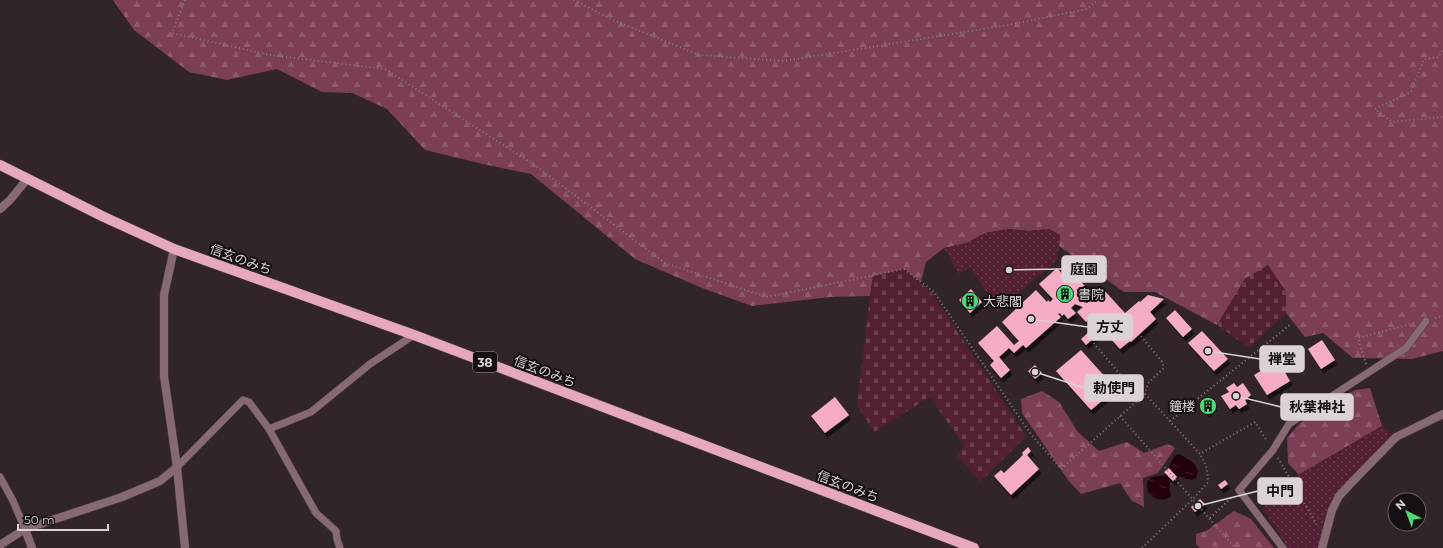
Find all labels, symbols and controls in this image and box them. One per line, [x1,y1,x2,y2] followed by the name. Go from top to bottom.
[208,240,274,278] street label: 信玄のみち
[1062,256,1106,282] callout: 庭園
[1070,260,1098,278] text: 庭園
[1055,284,1075,304] building icon: 書院
[1078,286,1104,302] place label: 書院
[960,291,980,311] building icon: 大悲閣
[983,293,1022,309] place label: 大悲閣
[1088,314,1132,340] callout: 方丈
[1096,318,1124,336] text: 方丈
[1260,346,1304,372] callout: 禅堂
[1268,350,1296,368] text: 禅堂
[473,352,497,372] road number: 38
[512,352,578,390] street label: 信玄のみち
[1085,375,1143,401] callout: 勅使門
[1093,379,1135,397] text: 勅使門
[1281,394,1353,420] callout: 秋葉神社
[1198,396,1218,416] building icon: 鐘楼
[1169,398,1195,414] place label: 鐘楼
[1289,398,1345,416] text: 秋葉神社
[815,467,881,505] street label: 信玄のみち
[1258,478,1302,504] callout: 中門
[1266,482,1294,500] text: 中門
[1387,492,1427,532] north arrow
[1392,496,1408,513] text: N
[18,506,108,532] scale bar
[24,512,55,527] text: 50 m

